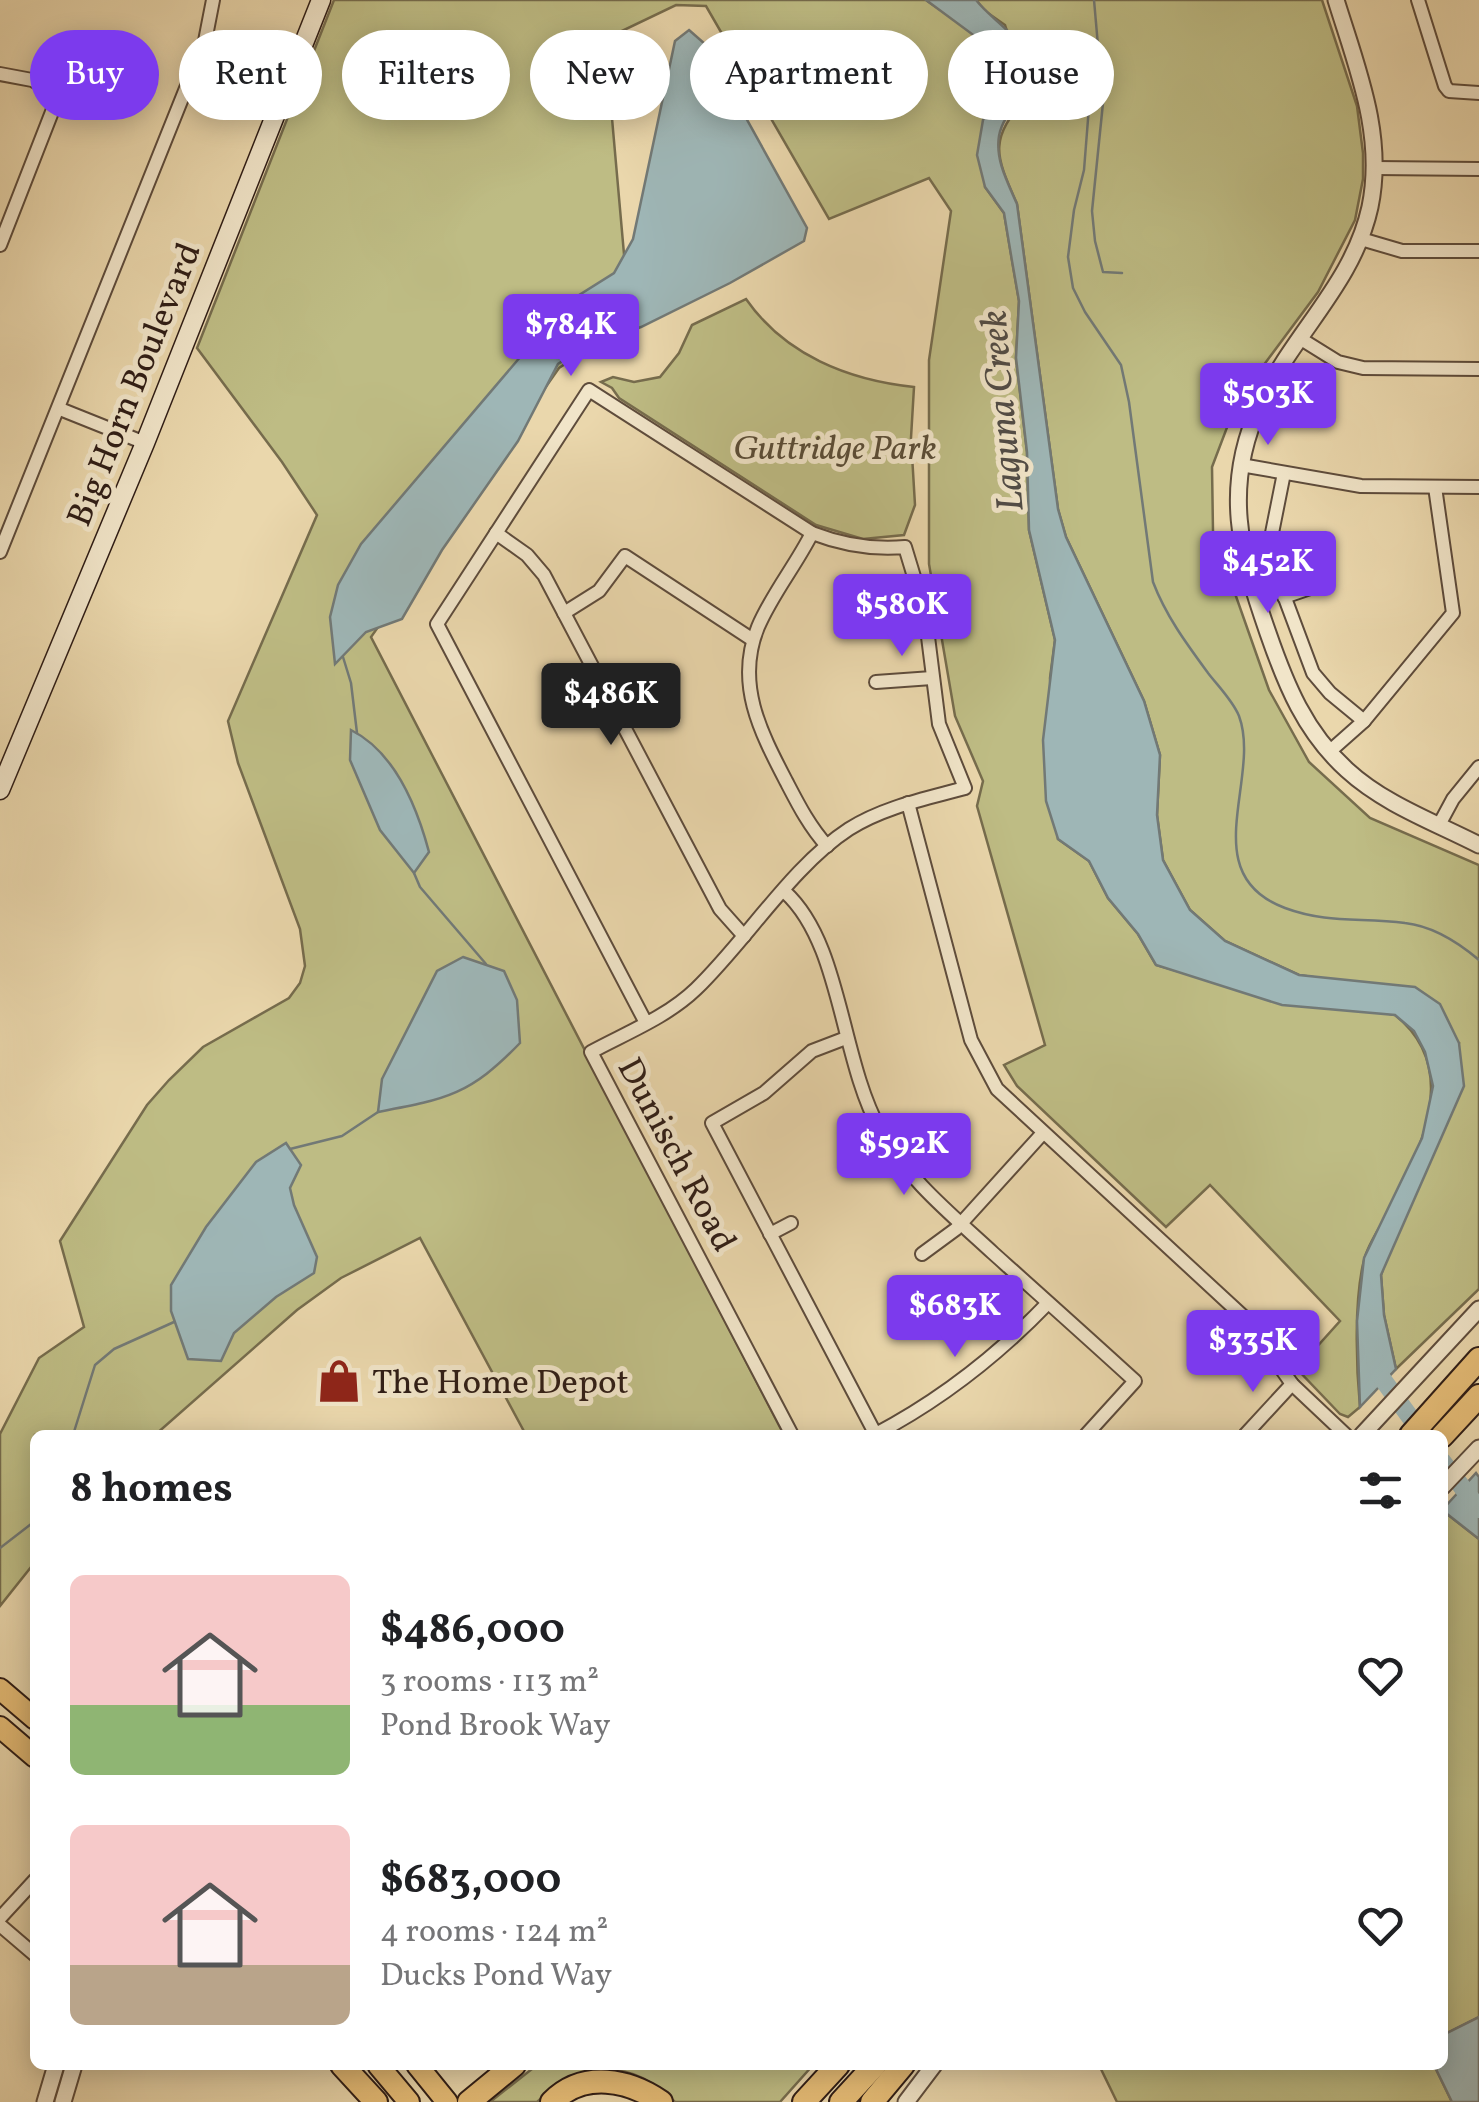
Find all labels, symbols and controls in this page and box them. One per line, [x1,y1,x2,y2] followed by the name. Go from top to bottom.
[30,30,159,120] chip: Buy
[179,30,322,120] chip: Rent
[342,30,510,120] chip: Filters
[530,30,670,120] chip: New
[690,30,928,120] chip: Apartment
[948,30,1114,120] chip: House
[57,236,215,534] street label: Big Horn Boulevard
[501,294,641,379] pin: $784K
[525,304,617,348] text: $784K
[969,308,1040,514] water label: Laguna Creek
[1198,363,1338,448] pin: $503K
[1222,373,1314,417] text: $503K
[733,426,937,474] park label: Guttridge Park
[1198,531,1338,616] pin: $452K
[1222,541,1314,585] text: $452K
[832,574,972,659] pin: $580K
[855,584,949,628] text: $580K
[541,663,681,748] pin: $486K
[563,673,659,717] text: $486K
[604,1050,747,1261] street label: Dunisch Road
[834,1113,974,1198] pin: $592K
[859,1123,949,1167] text: $592K
[885,1275,1025,1360] pin: $683K
[909,1285,1001,1329] text: $683K
[1183,1310,1323,1395] pin: $335K
[1209,1320,1297,1364] text: $335K
[315,1357,363,1405] shop icon: The Home Depot
[372,1360,629,1408] place label: The Home Depot
[70,1461,233,1520] text: 8 homes
[1353,1463,1408,1518] icon: filters
[380,1602,565,1661] text: $486,000
[150,1615,270,1735] icon: home
[1353,1648,1408,1703] icon: heart
[380,1661,599,1705] text: 3 rooms · 113 m²
[380,1705,611,1749] text: Pond Brook Way
[380,1852,561,1911] text: $683,000
[150,1865,270,1985] icon: home
[1353,1898,1408,1953] icon: heart
[380,1911,608,1955] text: 4 rooms · 124 m²
[380,1955,612,1999] text: Ducks Pond Way

